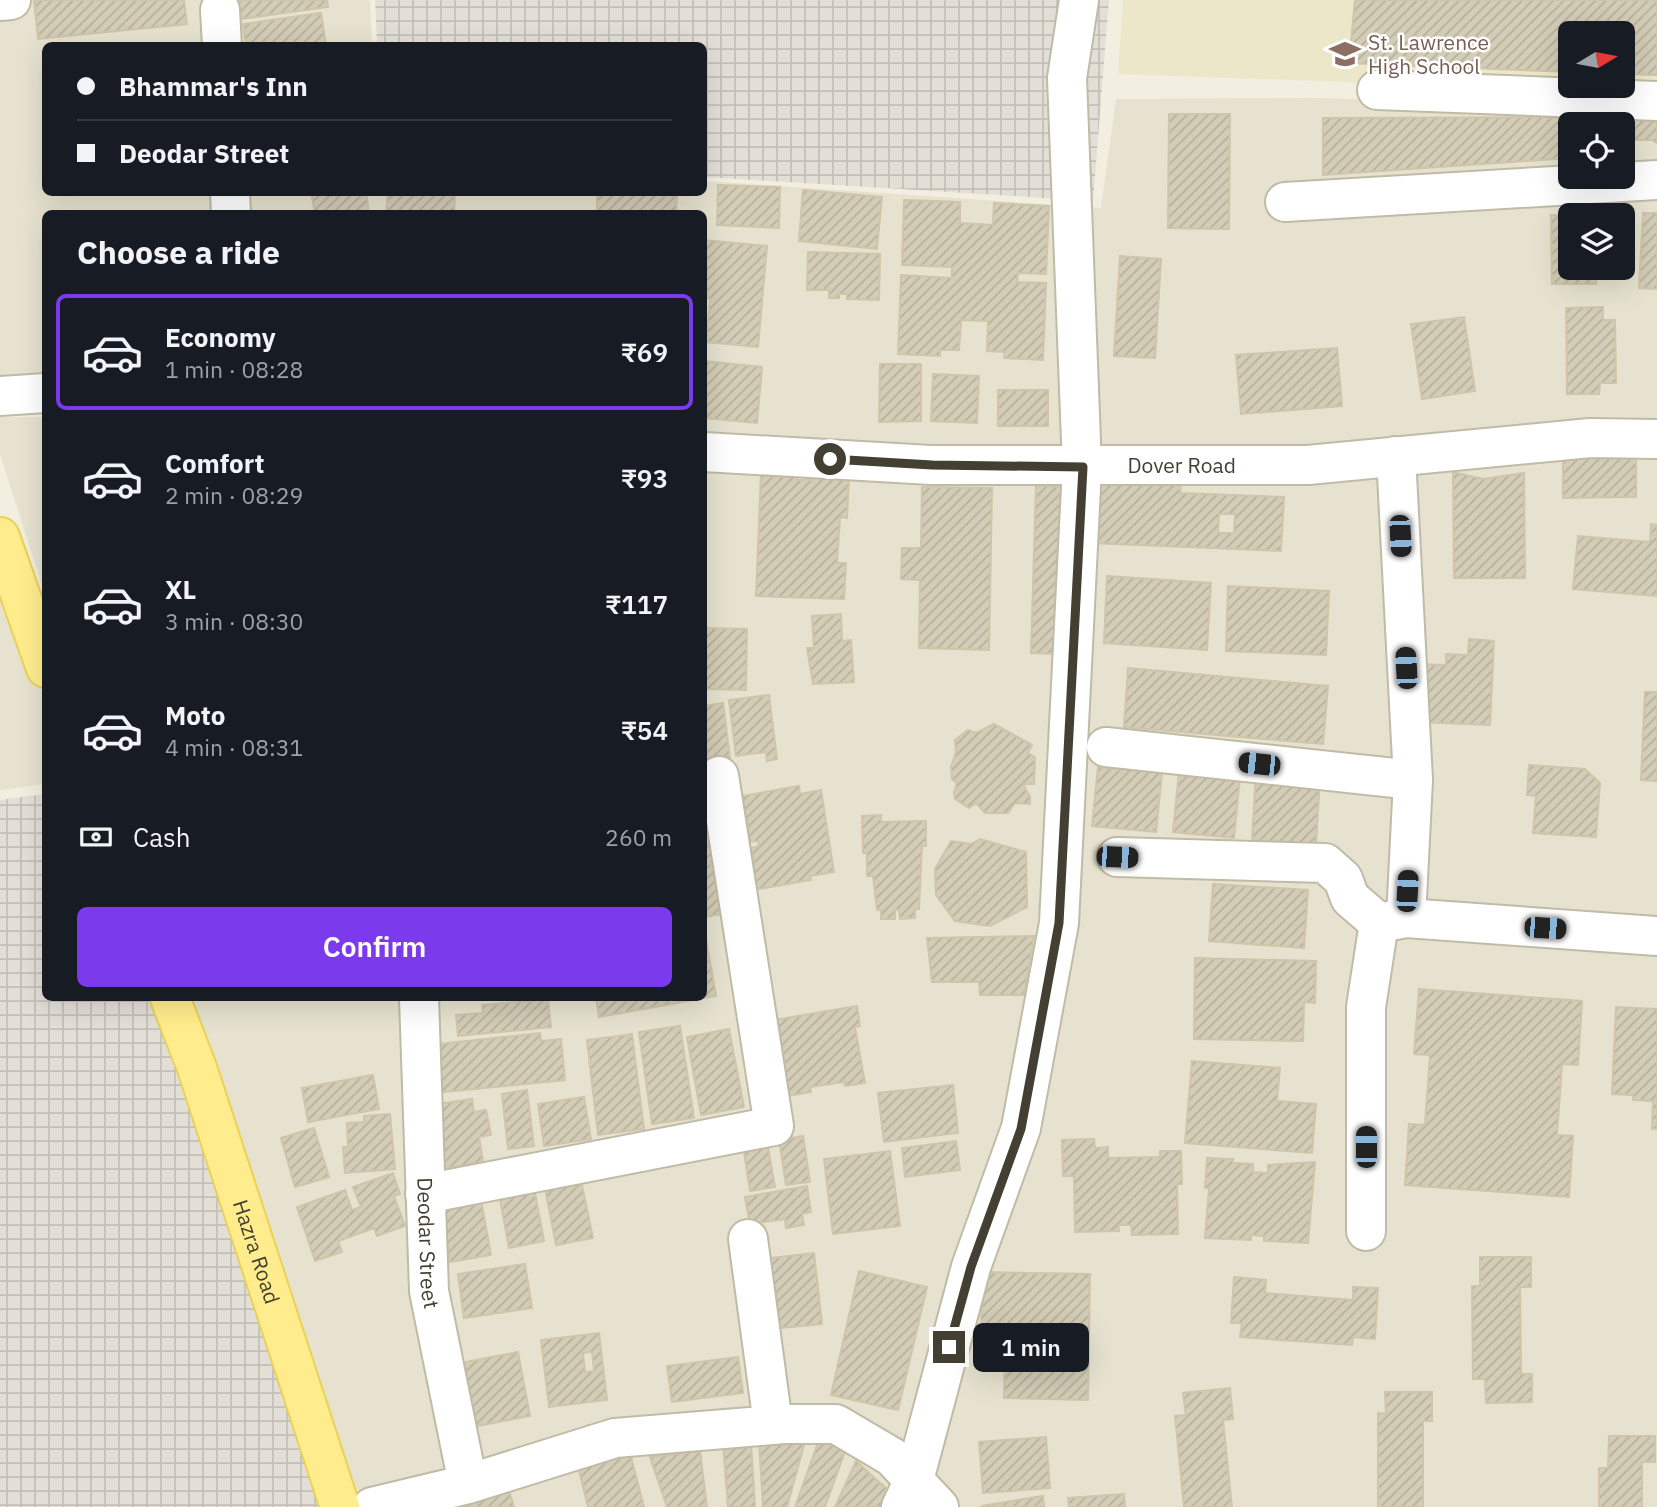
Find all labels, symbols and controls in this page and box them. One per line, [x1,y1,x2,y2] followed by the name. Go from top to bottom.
[1558,21,1634,98] north arrow
[1558,21,1635,280] map controls
[1368,28,1489,80] place label: St. Lawrence High School
[1328,37,1362,71] school or university icon: St. Lawrence High School
[119,69,308,103] text: Bhammar's Inn
[1558,112,1635,189] button: locate
[119,136,289,170] text: Deodar Street
[1558,203,1635,280] button: layers
[77,231,280,273] text: Choose a ride
[165,320,276,354] text: Economy
[81,321,144,384] icon: car
[621,335,668,369] text: ₹69
[165,354,303,384] text: 1 min · 08:28
[814,443,846,475] route start
[165,446,264,480] text: Comfort
[81,447,144,510] icon: car
[1127,451,1236,479] street label: Dover Road
[621,461,668,495] text: ₹93
[165,480,303,510] text: 2 min · 08:29
[1389,514,1412,558] car
[165,572,196,606] text: XL
[81,573,144,636] icon: car
[605,587,668,621] text: ₹117
[165,606,303,636] text: 3 min · 08:30
[1395,646,1418,690] car
[165,698,225,732] text: Moto
[81,699,144,762] icon: car
[621,713,668,747] text: ₹54
[165,732,303,762] text: 4 min · 08:31
[1238,751,1281,777] car
[77,818,115,856] icon: cash
[133,820,190,854] text: Cash
[605,822,672,852] text: 260 m
[1096,846,1139,868] car
[1396,869,1419,913] car
[77,907,672,987] button: Confirm
[1524,916,1567,940] car
[1356,1126,1377,1168] car
[411,1177,446,1311] street label: Deodar Street
[227,1196,287,1307] street label: Hazra Road
[974,1322,1089,1372] callout: 1 min
[933,1331,965,1363] route end
[1001,1332,1061,1362] text: 1 min

